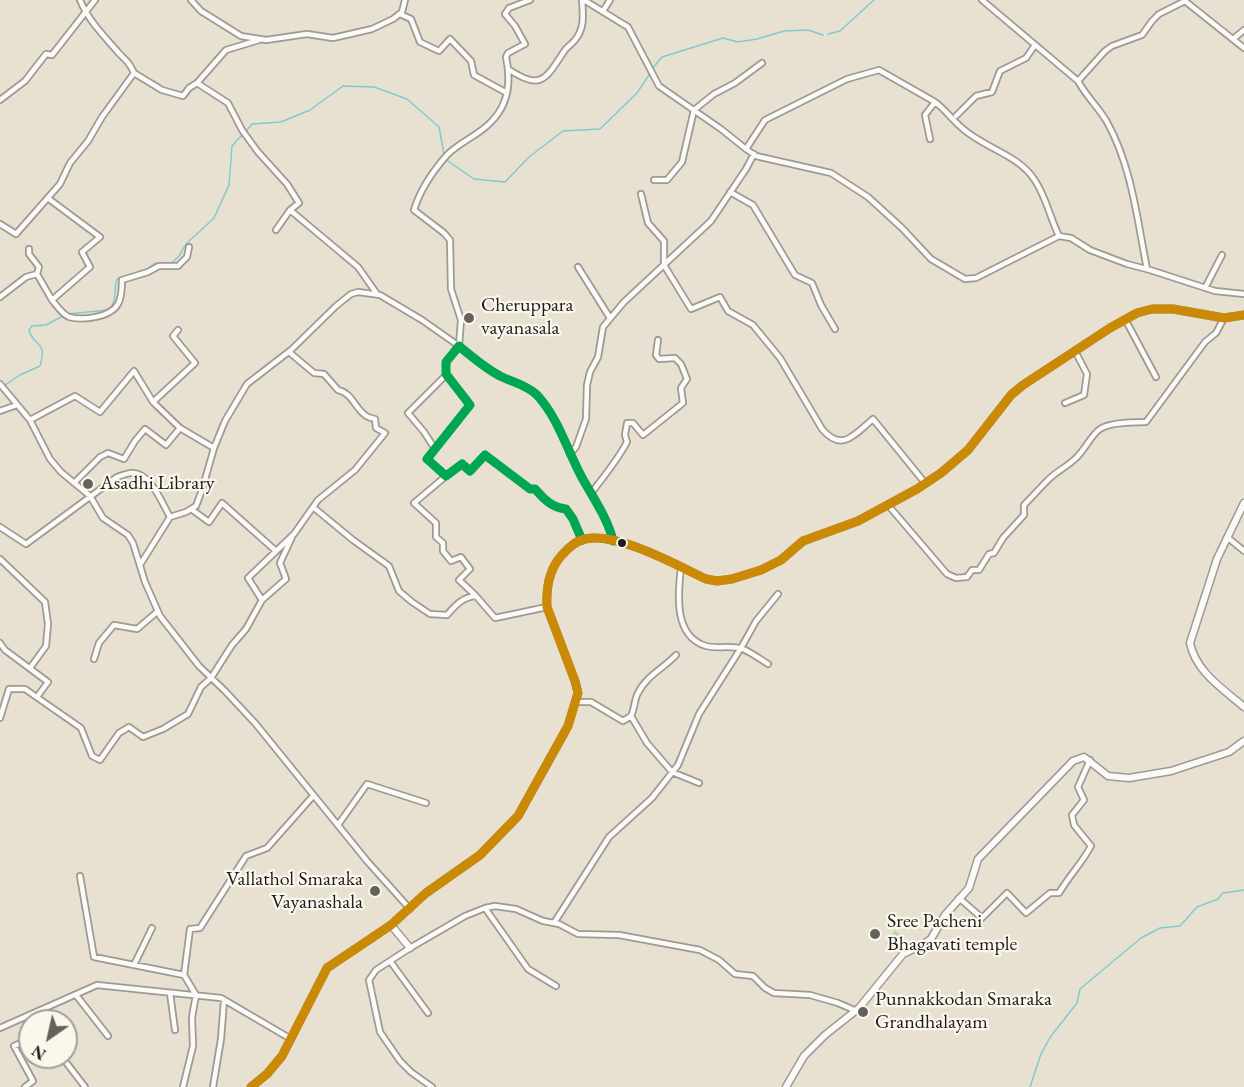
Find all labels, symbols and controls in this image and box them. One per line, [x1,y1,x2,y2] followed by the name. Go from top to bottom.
[481,294,574,341] place label: Cheruppara vayanasala
[462,311,476,325] marker: Cheruppara vayanasala
[100,472,215,496] place label: Asadhi Library
[81,477,95,491] marker: Asadhi Library
[616,537,628,549] unlabelled marker
[226,868,363,915] place label: Vallathol Smaraka Vayanashala
[368,884,382,898] marker: Vallathol Smaraka Vayanashala
[887,910,1017,957] place label: Sree Pacheni Bhagavati temple
[868,927,882,941] marker: Sree Pacheni Bhagavati temple
[875,988,1052,1035] place label: Punnakkodan Smaraka Grandhalayam
[856,1005,870,1019] marker: Punnakkodan Smaraka Grandhalayam
[18,1009,78,1069] north arrow
[28,1040,50,1065] text: N

